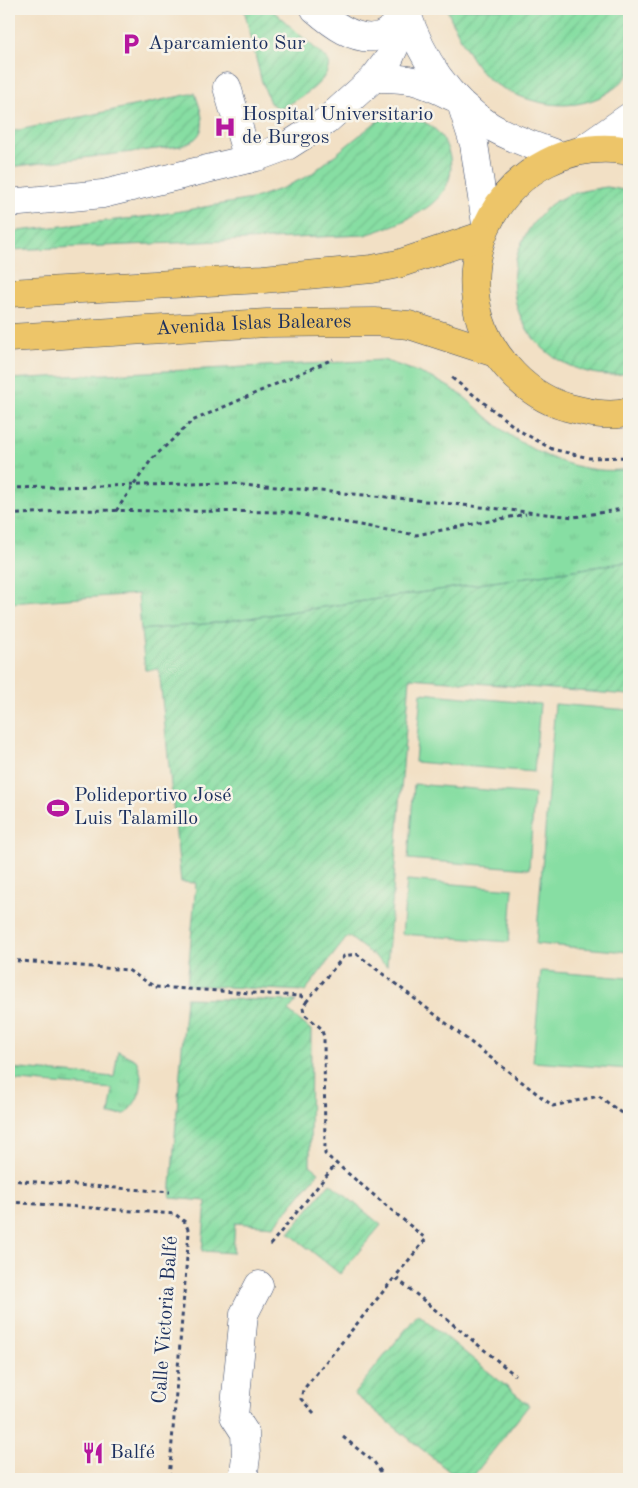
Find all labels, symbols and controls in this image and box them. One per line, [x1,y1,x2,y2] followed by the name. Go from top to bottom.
[118,31,144,57] parking icon: Aparcamiento Sur
[148,34,305,54] place label: Aparcamiento Sur
[242,105,433,148] place label: Hospital Universitario de Burgos
[212,114,238,140] hospital icon: Hospital Universitario de Burgos
[155,312,351,339] street label: Avenida Islas Baleares
[74,786,232,829] place label: Polideportivo José Luis Talamillo
[45,795,71,821] sports icon: Polideportivo José Luis Talamillo
[150,1235,182,1405] street label: Calle Victoria Balfé
[80,1440,106,1466] restaurant icon: Balfé
[110,1443,155,1463] place label: Balfé

